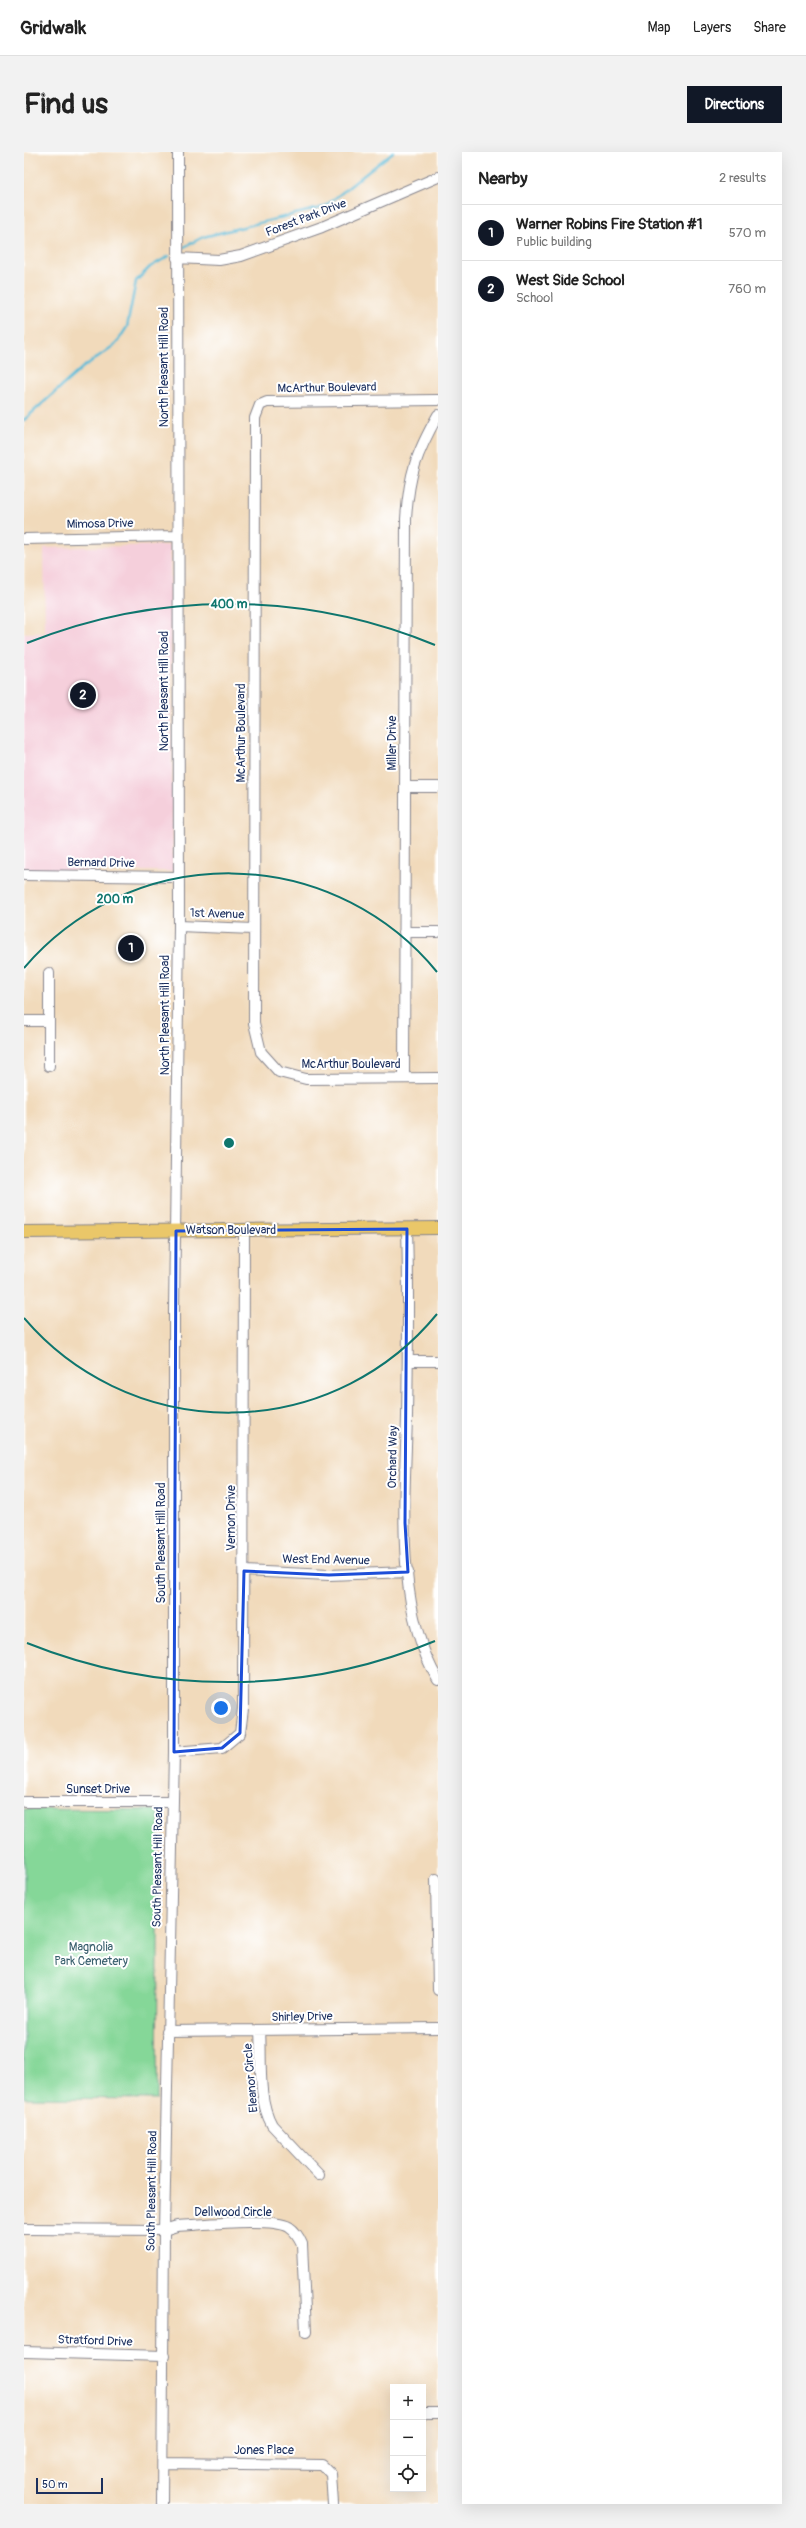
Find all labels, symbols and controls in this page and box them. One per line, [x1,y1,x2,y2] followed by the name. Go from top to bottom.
[20,16,86,40] text: Gridwalk
[648,19,671,36] text: Map
[693,19,731,36] text: Layers
[753,19,786,36] text: Share
[687,86,782,123] button: Directions
[24,87,108,122] text: Find us
[478,168,527,189] text: Nearby
[719,170,766,186] text: 2 results
[264,196,348,240] street label: Forest Park Drive
[516,215,703,234] text: Warner Robins Fire Station #1
[488,225,494,241] text: 1
[729,225,766,241] text: 570 m
[516,234,592,250] text: Public building
[516,271,625,290] text: West Side School
[487,281,495,297] text: 2
[728,281,766,297] text: 760 m
[516,290,553,306] text: School
[157,307,172,427] street label: North Pleasant Hill Road
[277,380,377,396] street label: McArthur Boulevard
[66,516,134,532] street label: Mimosa Drive
[210,597,248,612] text: 400 m
[157,631,172,751] street label: North Pleasant Hill Road
[70,680,96,710] pin: 2
[234,683,249,783] street label: McArthur Boulevard
[385,715,400,770] street label: Miller Drive
[67,855,135,871] street label: Bernard Drive
[97,892,134,907] text: 200 m
[190,906,245,922] street label: 1st Avenue
[118,933,144,963] pin: 1
[158,955,173,1075] street label: North Pleasant Hill Road
[301,1057,401,1072] street label: McArthur Boulevard
[222,1136,236,1150] centre of rings
[186,1223,276,1238] street label: Watson Boulevard
[385,1426,401,1488] street label: Orchard Way
[154,1482,169,1604] street label: South Pleasant Hill Road
[224,1485,239,1551] street label: Vernon Drive
[282,1552,370,1568] street label: West End Avenue
[211,1698,231,1718] your location
[66,1782,130,1797] street label: Sunset Drive
[149,1806,167,1928] street label: South Pleasant Hill Road
[54,1940,128,1969] park label: Magnolia Park Cemetery
[271,2009,333,2025] street label: Shirley Drive
[241,2043,261,2113] street label: Eleanor Circle
[143,2130,161,2252] street label: South Pleasant Hill Road
[194,2205,272,2220] street label: Dellwood Circle
[57,2332,133,2350] street label: Stratford Drive
[390,2384,426,2492] map controls
[390,2384,426,2420] button: +
[390,2420,426,2456] button: −
[234,2443,294,2458] street label: Jones Place
[390,2456,426,2492] button: locate
[36,2476,103,2495] scale bar
[42,2478,68,2491] text: 50 m

